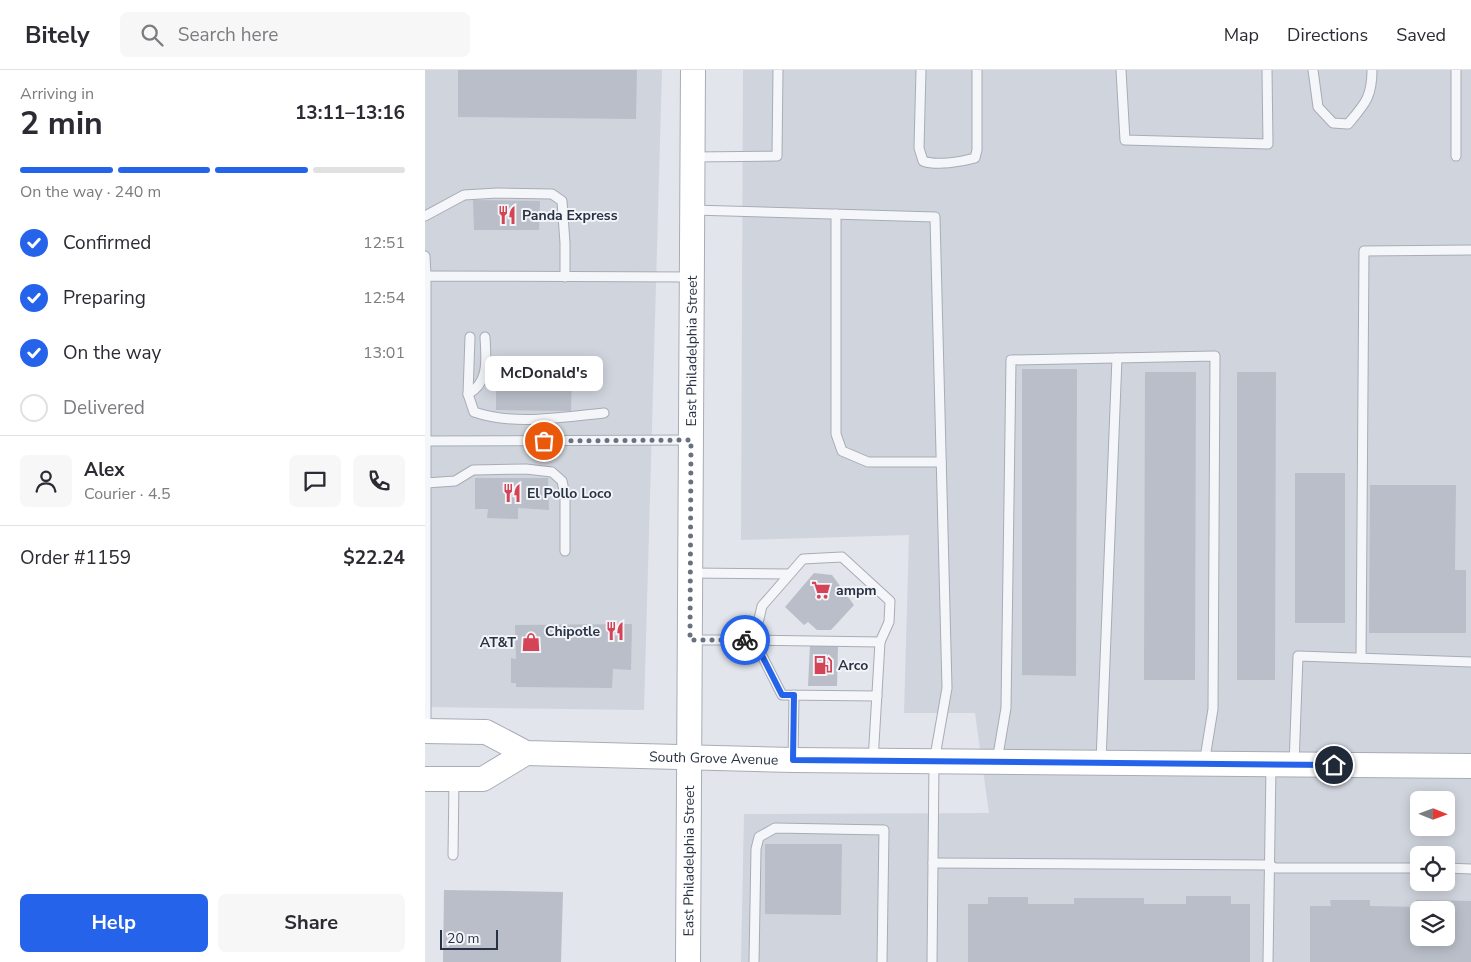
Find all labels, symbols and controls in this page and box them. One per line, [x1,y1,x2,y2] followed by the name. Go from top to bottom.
[120,12,470,57] search box
[25,19,90,51] text: Bitely
[138,21,166,49] icon: search
[178,22,278,48] text: Search here
[1224,23,1259,47] text: Map
[1287,23,1368,47] text: Directions
[1396,23,1446,47] text: Saved
[20,83,94,105] text: Arriving in
[295,100,405,126] text: 13:11–13:16
[20,102,103,145] text: 2 min
[20,181,161,203] text: On the way · 240 m
[496,204,518,226] restaurant icon: Panda Express
[522,206,618,225] place label: Panda Express
[20,229,48,257] icon: check
[63,230,151,256] text: Confirmed
[363,232,405,254] text: 12:51
[682,275,701,426] street label: East Philadelphia Street
[20,284,48,312] icon: check
[63,285,146,311] text: Preparing
[363,287,405,309] text: 12:54
[20,339,48,367] icon: check
[63,340,161,366] text: On the way
[363,342,405,364] text: 13:01
[485,356,603,391] callout: McDonald's
[500,362,588,384] text: McDonald's
[63,395,145,421] text: Delivered
[523,420,565,462] pin
[530,427,558,455] icon: bag
[20,455,72,507] button: person
[289,455,341,507] button: chat
[353,455,405,507] button: phone
[84,457,125,483] text: Alex
[501,482,523,504] restaurant icon: El Pollo Loco
[84,483,170,505] text: Courier · 4.5
[527,484,612,503] place label: El Pollo Loco
[20,545,131,571] text: Order #1159
[343,545,405,571] text: $22.24
[810,579,832,601] supermarket icon: ampm
[836,581,877,600] place label: ampm
[720,615,770,665] courier
[604,620,626,642] restaurant icon: Chipotle
[545,622,600,641] place label: Chipotle
[731,626,759,654] icon: bike
[520,631,542,653] shop icon: AT&T
[480,633,516,652] place label: AT&T
[812,654,834,676] fuel station icon: Arco
[838,656,868,675] place label: Arco
[1313,744,1355,786] pin
[649,747,779,769] street label: South Grove Avenue
[1320,751,1348,779] icon: home
[679,785,698,936] street label: East Philadelphia Street
[1410,791,1455,836] north arrow
[1410,791,1455,946] map controls
[1410,846,1455,891] button: locate
[20,894,208,952] button: Help
[218,894,405,952] button: Share
[1410,901,1455,946] button: layers
[440,927,497,950] scale bar
[447,929,479,948] text: 20 m

